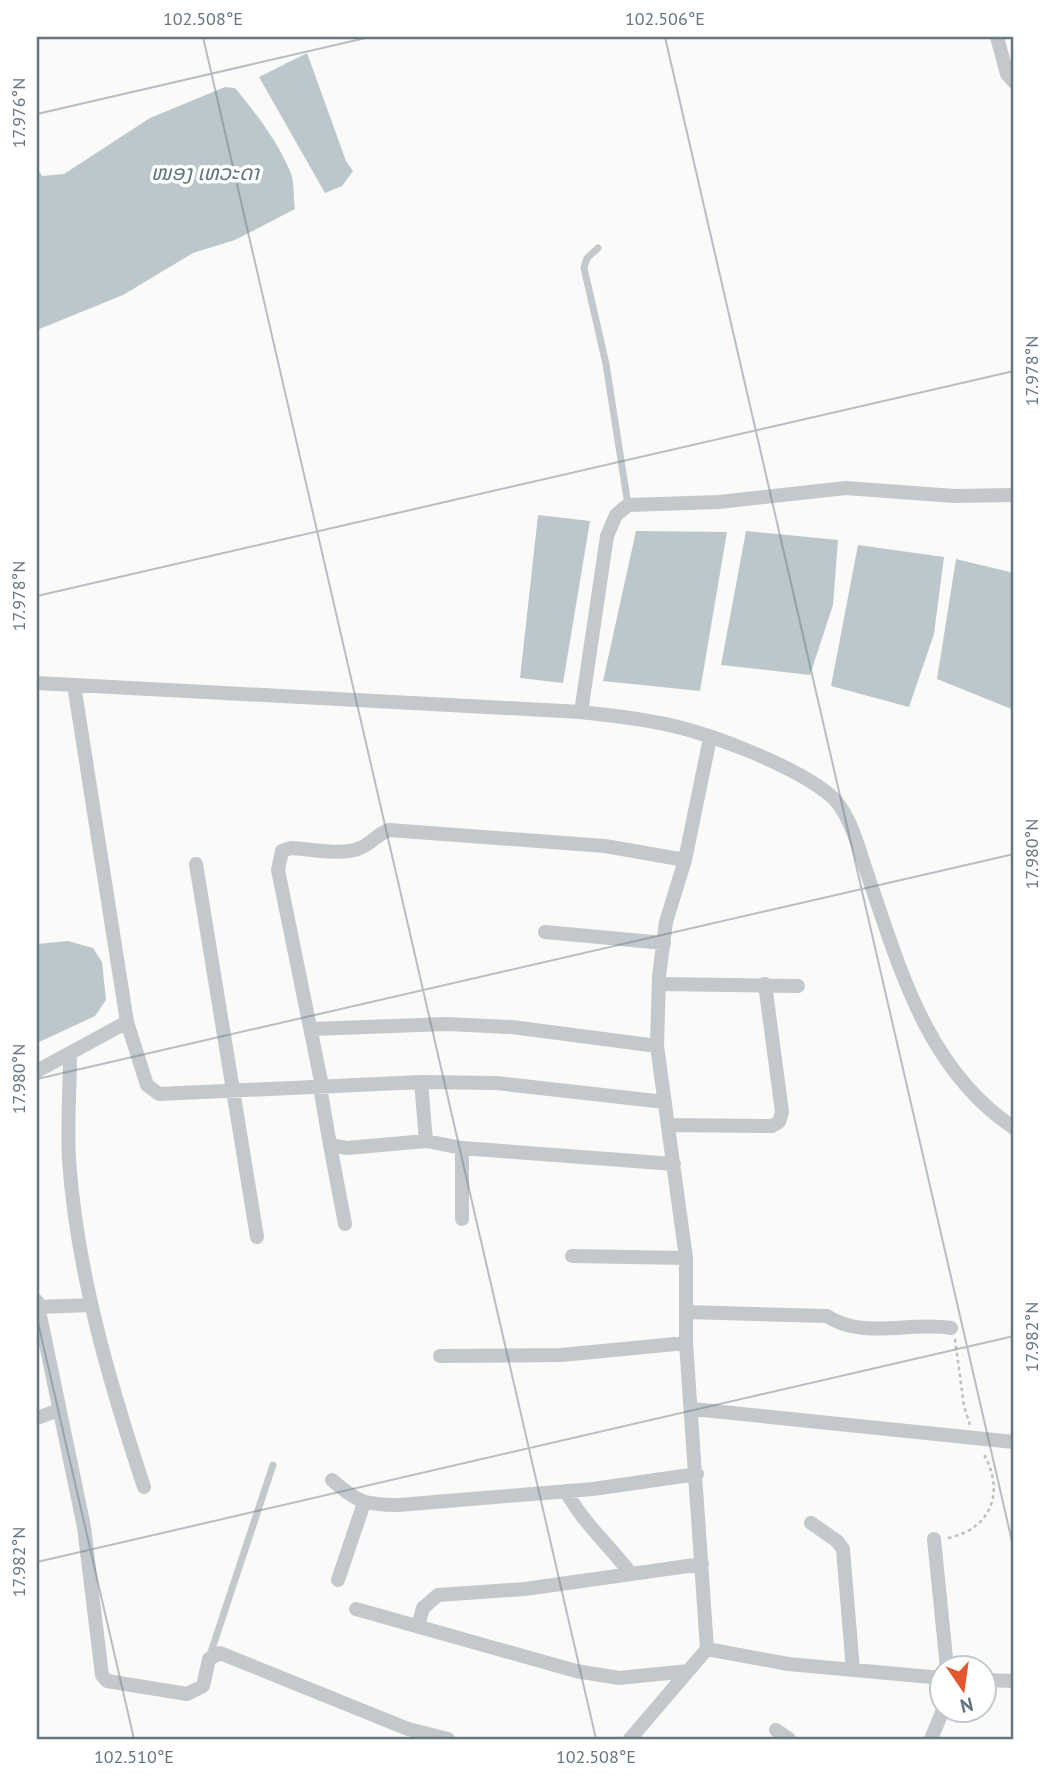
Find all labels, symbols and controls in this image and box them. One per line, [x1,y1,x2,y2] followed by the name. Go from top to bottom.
[163,7,243,30] text: 102.508°E
[625,7,705,30] text: 102.506°E
[7,78,30,148] text: 17.976°N
[151,159,260,186] water label: ໜອງ ເທວະດາ
[1020,336,1043,406] text: 17.978°N
[7,561,30,631] text: 17.978°N
[1020,819,1043,889] text: 17.980°N
[7,1044,30,1114] text: 17.980°N
[1020,1302,1043,1372] text: 17.982°N
[7,1527,30,1597] text: 17.982°N
[928,1654,998,1724] north arrow
[958,1692,976,1719] text: N
[94,1745,174,1768] text: 102.510°E
[556,1745,636,1768] text: 102.508°E

